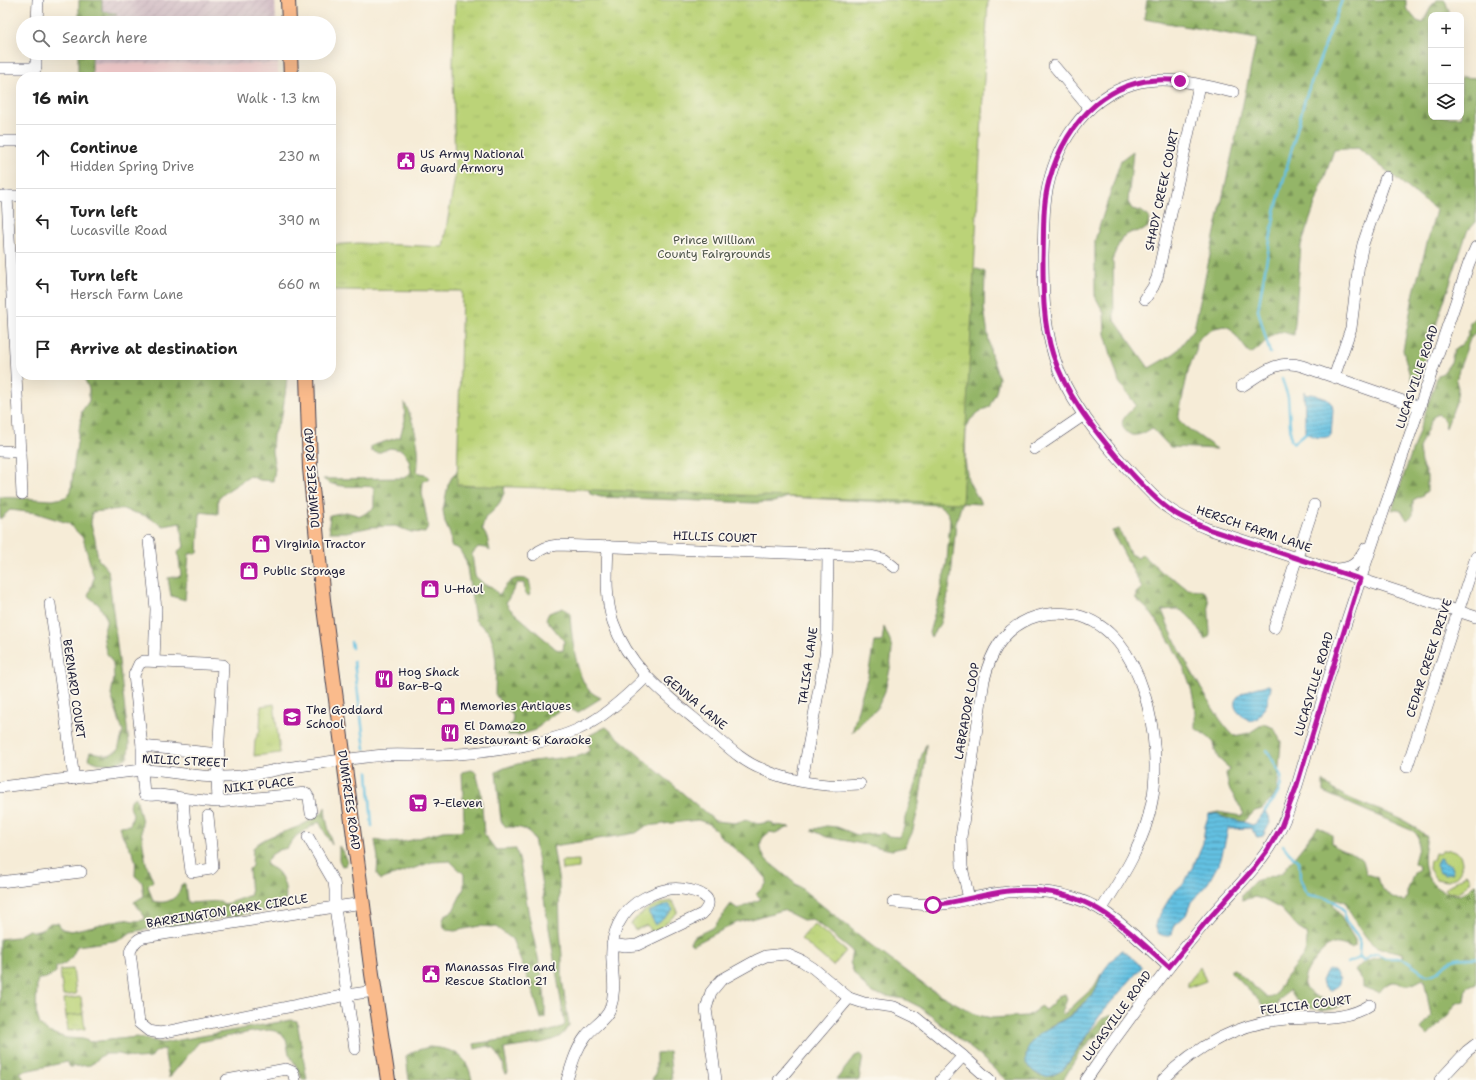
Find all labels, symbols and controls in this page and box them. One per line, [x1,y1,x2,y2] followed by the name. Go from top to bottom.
[1428,12,1464,120] map controls
[1428,12,1464,48] button: +
[16,16,336,60] search box
[30,27,52,49] icon: search
[62,28,148,48] text: Search here
[1428,48,1464,84] button: −
[1171,72,1189,90] route end
[1428,84,1464,120] button: layers
[32,87,89,109] text: 16 min
[237,90,320,107] text: Walk · 1.3 km
[1141,127,1183,252] street label: SHADY CREEK COURT
[70,138,138,158] text: Continue
[32,146,54,168] icon: ahead
[420,146,524,176] place label: US Army National Guard Armory
[278,148,320,165] text: 230 m
[395,150,417,172] public building icon: US Army National Guard Armory
[70,158,194,175] text: Hidden Spring Drive
[70,202,138,222] text: Turn left
[32,210,54,232] icon: left
[278,212,320,229] text: 390 m
[70,222,167,239] text: Lucasville Road
[657,232,771,262] park label: Prince William County Fairgrounds
[70,266,138,286] text: Turn left
[32,274,54,296] icon: left
[278,276,320,293] text: 660 m
[70,286,183,303] text: Hersch Farm Lane
[1392,323,1442,431] street label: LUCASVILLE ROAD
[32,338,54,360] icon: arrive
[70,339,238,359] text: Arrive at destination
[301,427,323,529] street label: DUMFRIES ROAD
[1194,502,1314,556] street label: HERSCH FARM LANE
[673,528,758,546] street label: HILLIS COURT
[250,533,272,555] shop icon: Virginia Tractor
[275,536,366,552] place label: Virginia Tractor
[238,560,260,582] shop icon: Public Storage
[263,563,346,579] place label: Public Storage
[419,578,441,600] shop icon: U-Haul
[444,581,484,597] place label: U-Haul
[1402,597,1456,719] street label: CEDAR CREEK DRIVE
[795,626,821,706] street label: TALISA LANE
[1291,630,1337,738] street label: LUCASVILLE ROAD
[59,638,89,740] street label: BERNARD COURT
[951,661,983,761] street label: LABRADOR LOOP
[398,664,460,694] place label: Hog Shack Bar-B-Q
[373,668,395,690] restaurant icon: Hog Shack Bar-B-Q
[660,671,730,733] street label: GENNA LANE
[435,695,457,717] shop icon: Memories Antiques
[460,698,571,714] place label: Memories Antiques
[306,702,383,732] place label: The Goddard School
[281,706,303,728] school or university icon: The Goddard School
[464,718,592,748] place label: El Damazo Restaurant & Karaoke
[439,722,461,744] restaurant icon: El Damazo Restaurant & Karaoke
[334,749,364,851] street label: DUMFRIES ROAD
[142,751,229,771] street label: MILIC STREET
[223,773,295,797] street label: NIKI PLACE
[407,792,429,814] supermarket icon: 7-Eleven
[432,795,483,811] place label: 7-Eleven
[145,890,309,932] street label: BARRINGTON PARK CIRCLE
[924,896,942,914] route start
[445,959,556,989] place label: Manassas Fire and Rescue Station 21
[420,963,442,985] public building icon: Manassas Fire and Rescue Station 21
[1079,967,1155,1064] street label: LUCASVILLE ROAD
[1259,991,1353,1019] street label: FELICIA COURT

